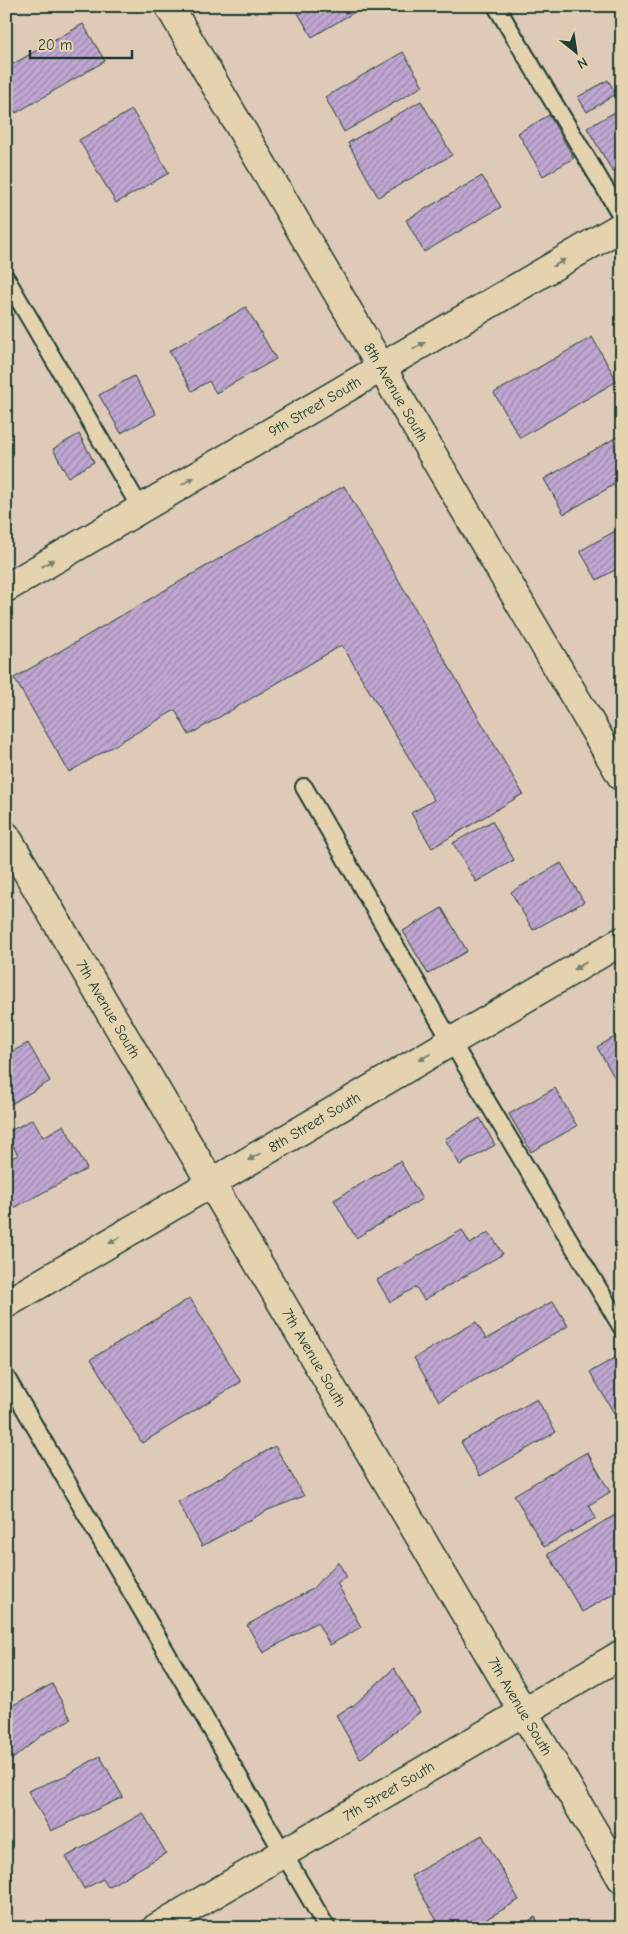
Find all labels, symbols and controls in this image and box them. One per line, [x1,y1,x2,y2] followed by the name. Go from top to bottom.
[30,28,132,60] scale bar
[550,28,600,78] north arrow
[38,36,72,54] text: 20 m
[574,53,590,72] text: N
[551,259,566,267] one-way arrow
[360,339,432,445] street label: 8th Avenue South
[412,341,426,350] one-way arrow
[265,372,364,441] street label: 9th Street South
[181,477,196,485] one-way arrow
[42,559,55,568] one-way arrow
[72,957,144,1062] street label: 7th Avenue South
[573,961,586,970] one-way arrow
[418,1053,431,1062] one-way arrow
[265,1088,364,1156] street label: 8th Street South
[248,1153,261,1162] one-way arrow
[108,1235,121,1244] one-way arrow
[278,1305,350,1410] street label: 7th Avenue South
[484,1654,556,1759] street label: 7th Avenue South
[340,1757,438,1825] street label: 7th Street South

